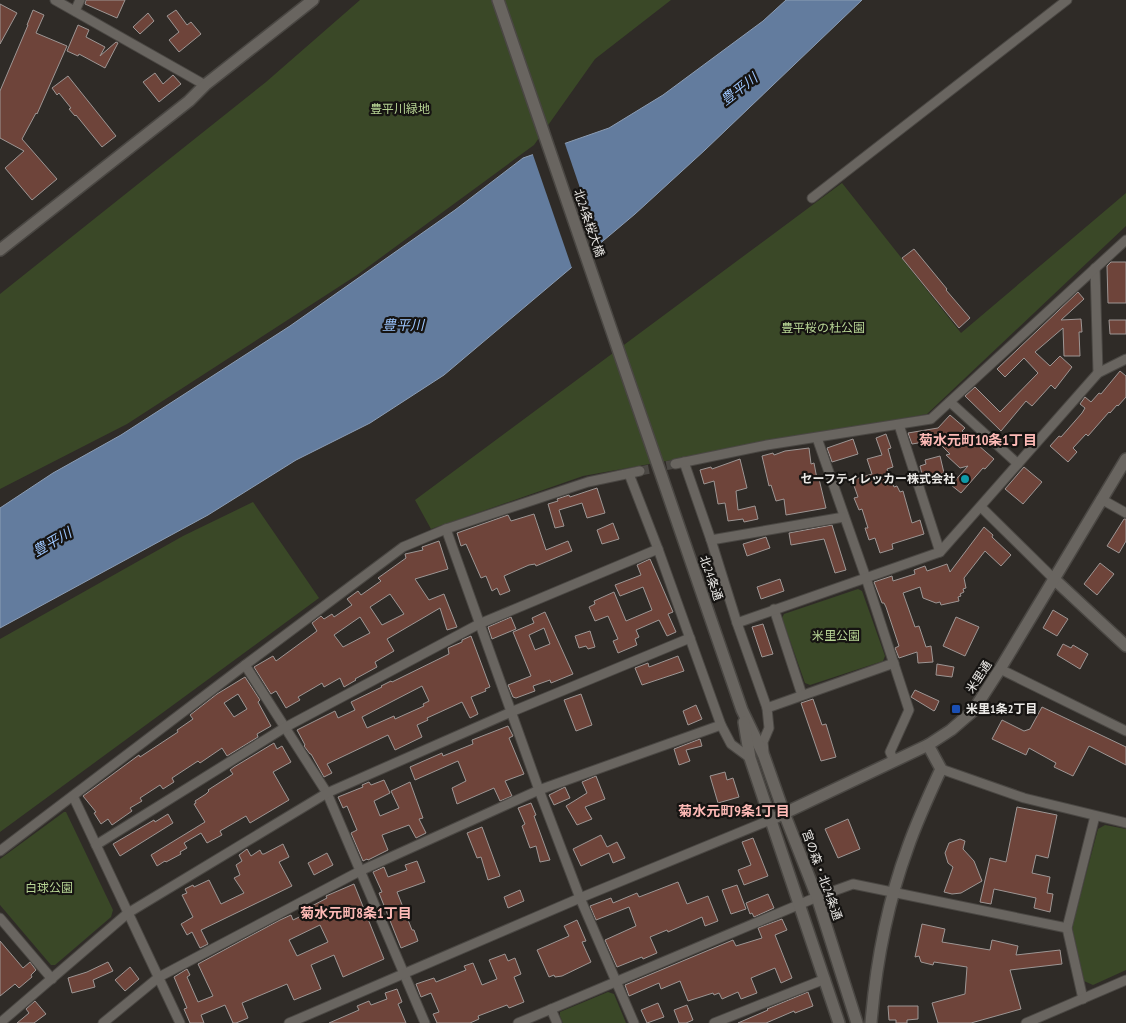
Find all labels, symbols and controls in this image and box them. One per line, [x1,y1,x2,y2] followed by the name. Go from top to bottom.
[717,68,763,109] water label: 豊平川
[370,101,430,116] park label: 豊平川緑地
[571,187,608,259] street label: 北24条桜大橋
[382,316,426,334] water label: 豊平川
[781,320,865,335] park label: 豊平桜の杜公園
[919,431,1037,449] district label: 菊水元町10条1丁目
[800,471,955,486] place label: セーフティレッカー株式会社
[959,473,971,485] marker: セーフティレッカー株式会社
[29,523,76,560] water label: 豊平川
[697,553,726,602] street label: 北24条通
[812,628,860,643] park label: 米里公園
[962,658,995,696] street label: 米里通
[966,701,1037,716] place label: 米里1条2丁目
[950,703,962,715] marker: 米里1条2丁目
[678,802,790,820] district label: 菊水元町9条1丁目
[799,828,846,922] street label: 宮の森・北24条通
[25,880,73,895] park label: 白球公園
[300,904,412,922] district label: 菊水元町8条1丁目

